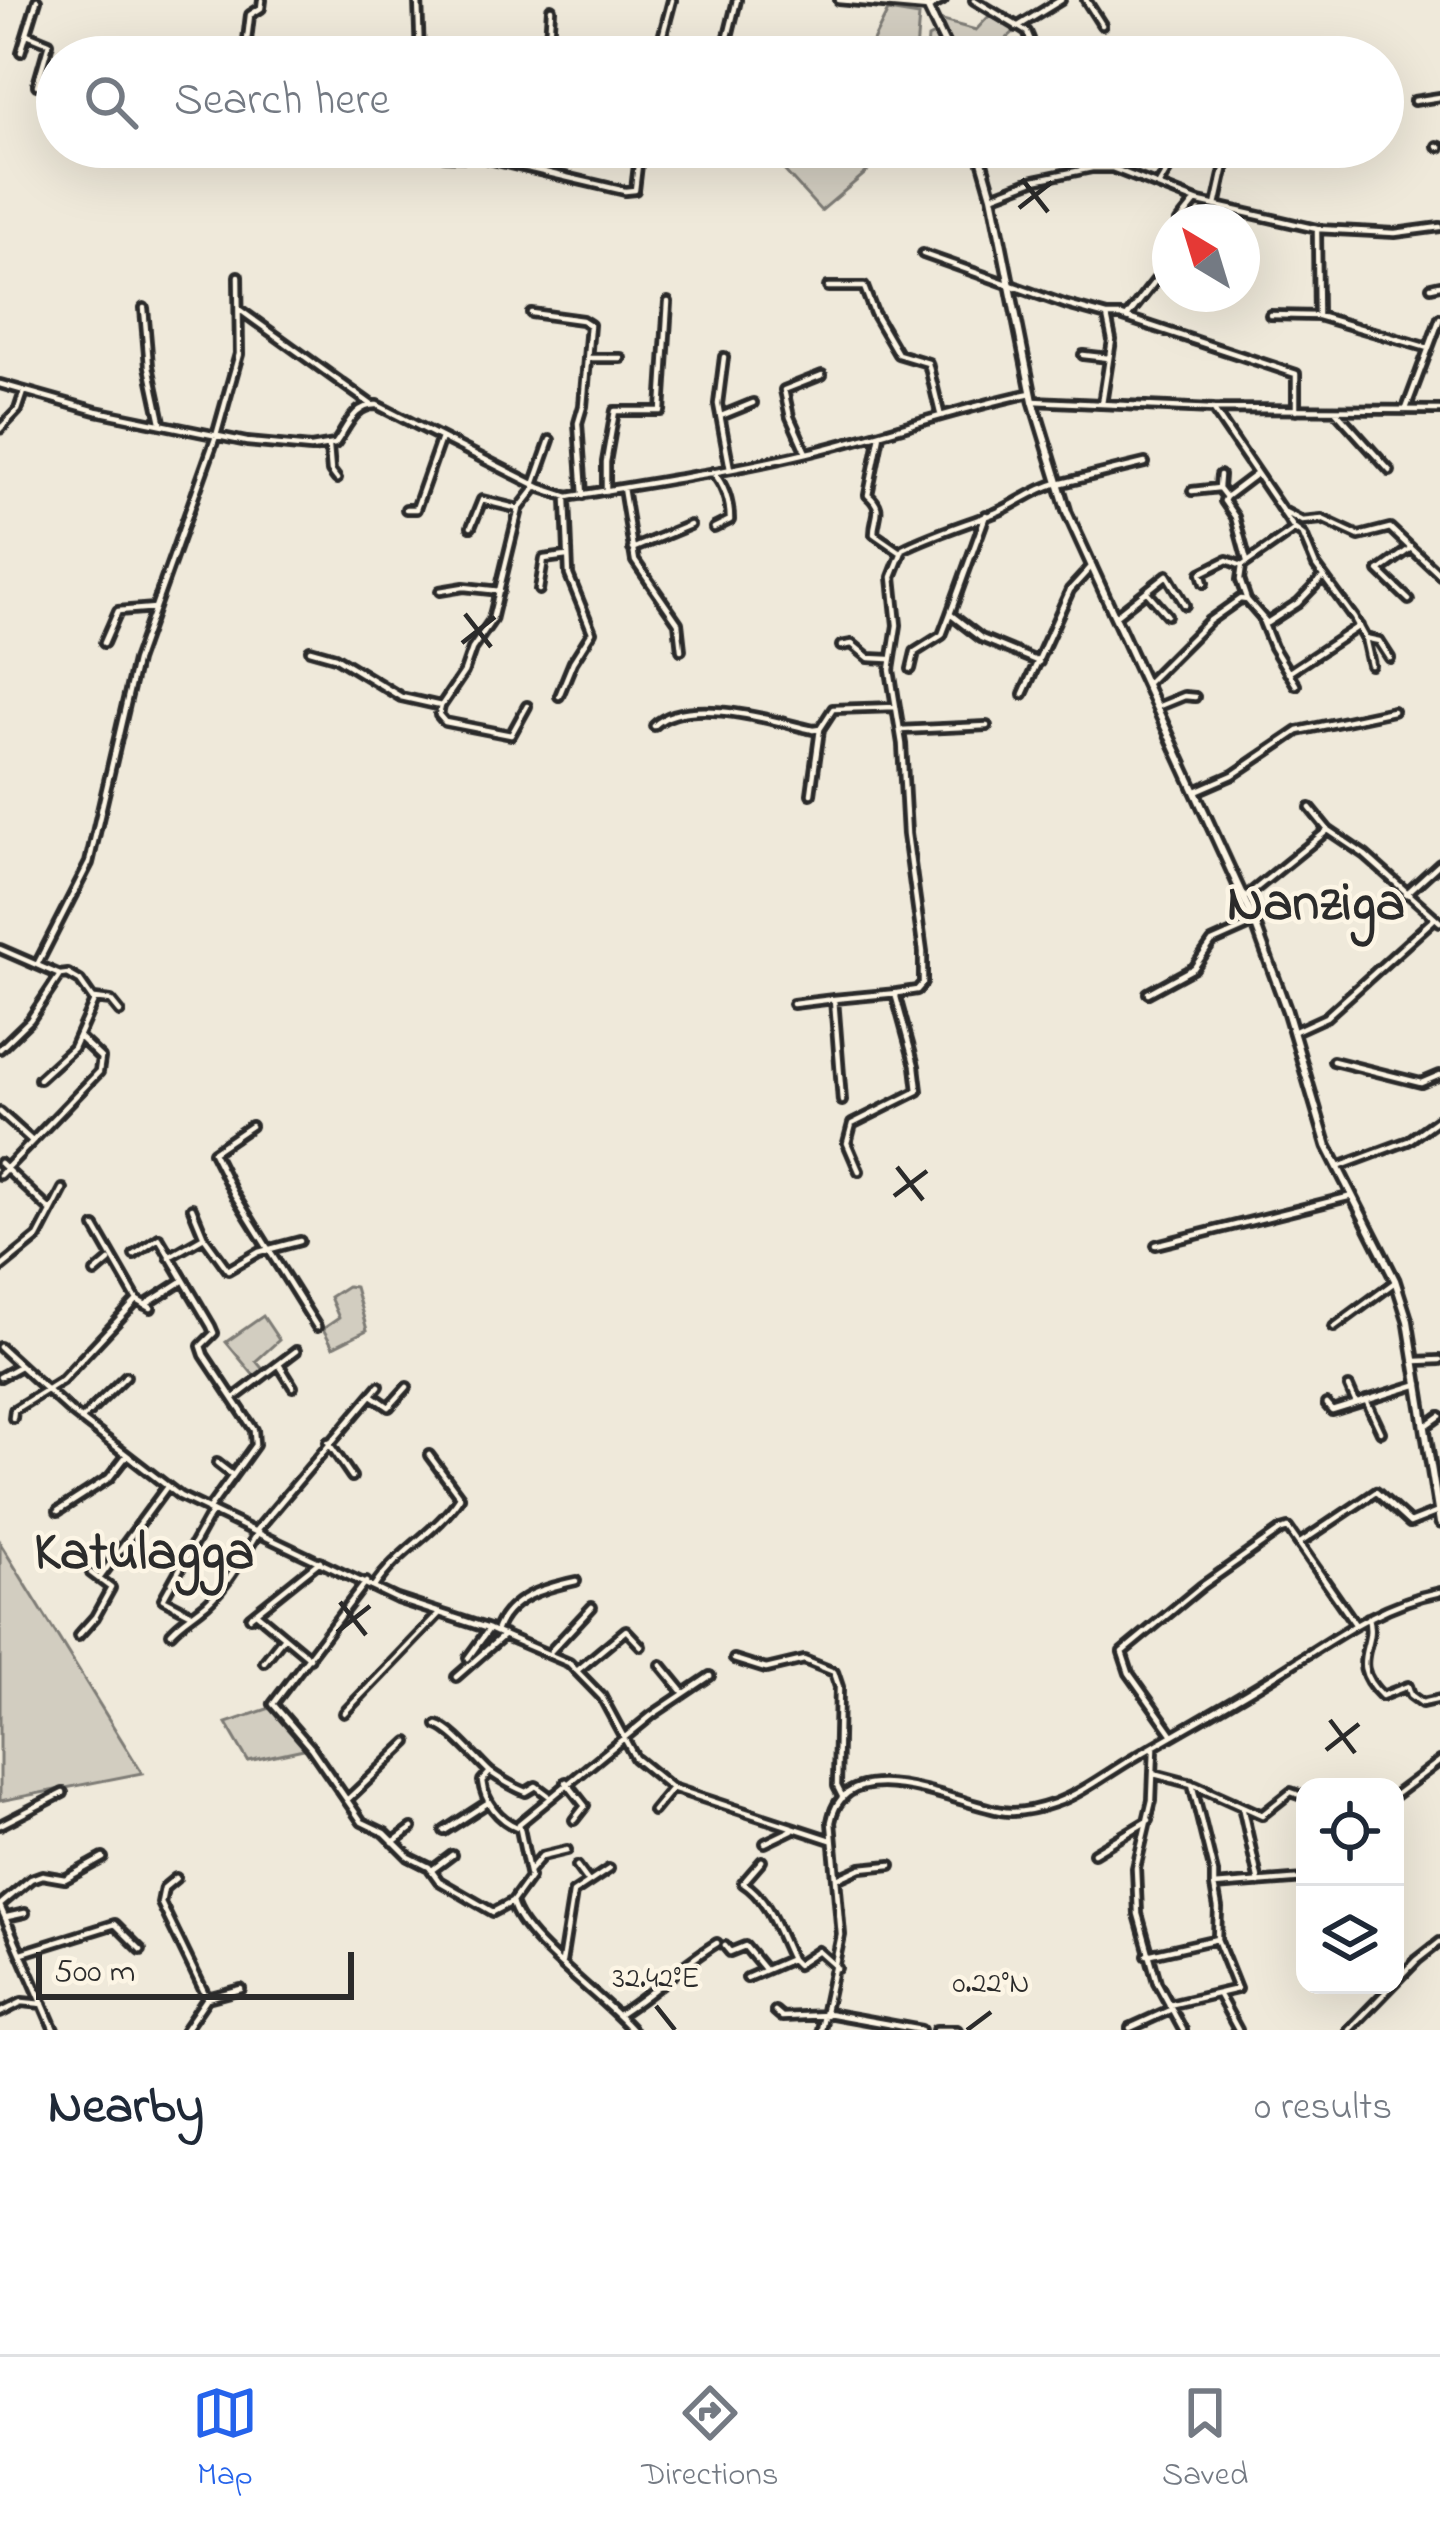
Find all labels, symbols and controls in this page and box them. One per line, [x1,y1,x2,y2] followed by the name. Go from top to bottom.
[36,36,1404,168] search box
[78,69,144,135] icon: search
[174,69,390,135] text: Search here
[1152,204,1260,312] north arrow
[1227,867,1405,947] district label: Nanziga
[34,1516,254,1596] district label: Katulagga
[1296,1778,1404,1994] map controls
[1296,1778,1404,1886] button: locate
[1296,1886,1404,1994] button: layers
[36,1946,354,1999] scale bar
[54,1949,135,1997] text: 500 m
[613,1958,699,2002] text: 32.42°E
[952,1963,1030,2007] text: 0.22°N
[48,2071,204,2146] text: Nearby
[1254,2080,1392,2137] text: 0 results
[192,2380,258,2500] tab: Map
[641,2380,779,2500] tab: Directions
[1162,2380,1248,2500] tab: Saved

